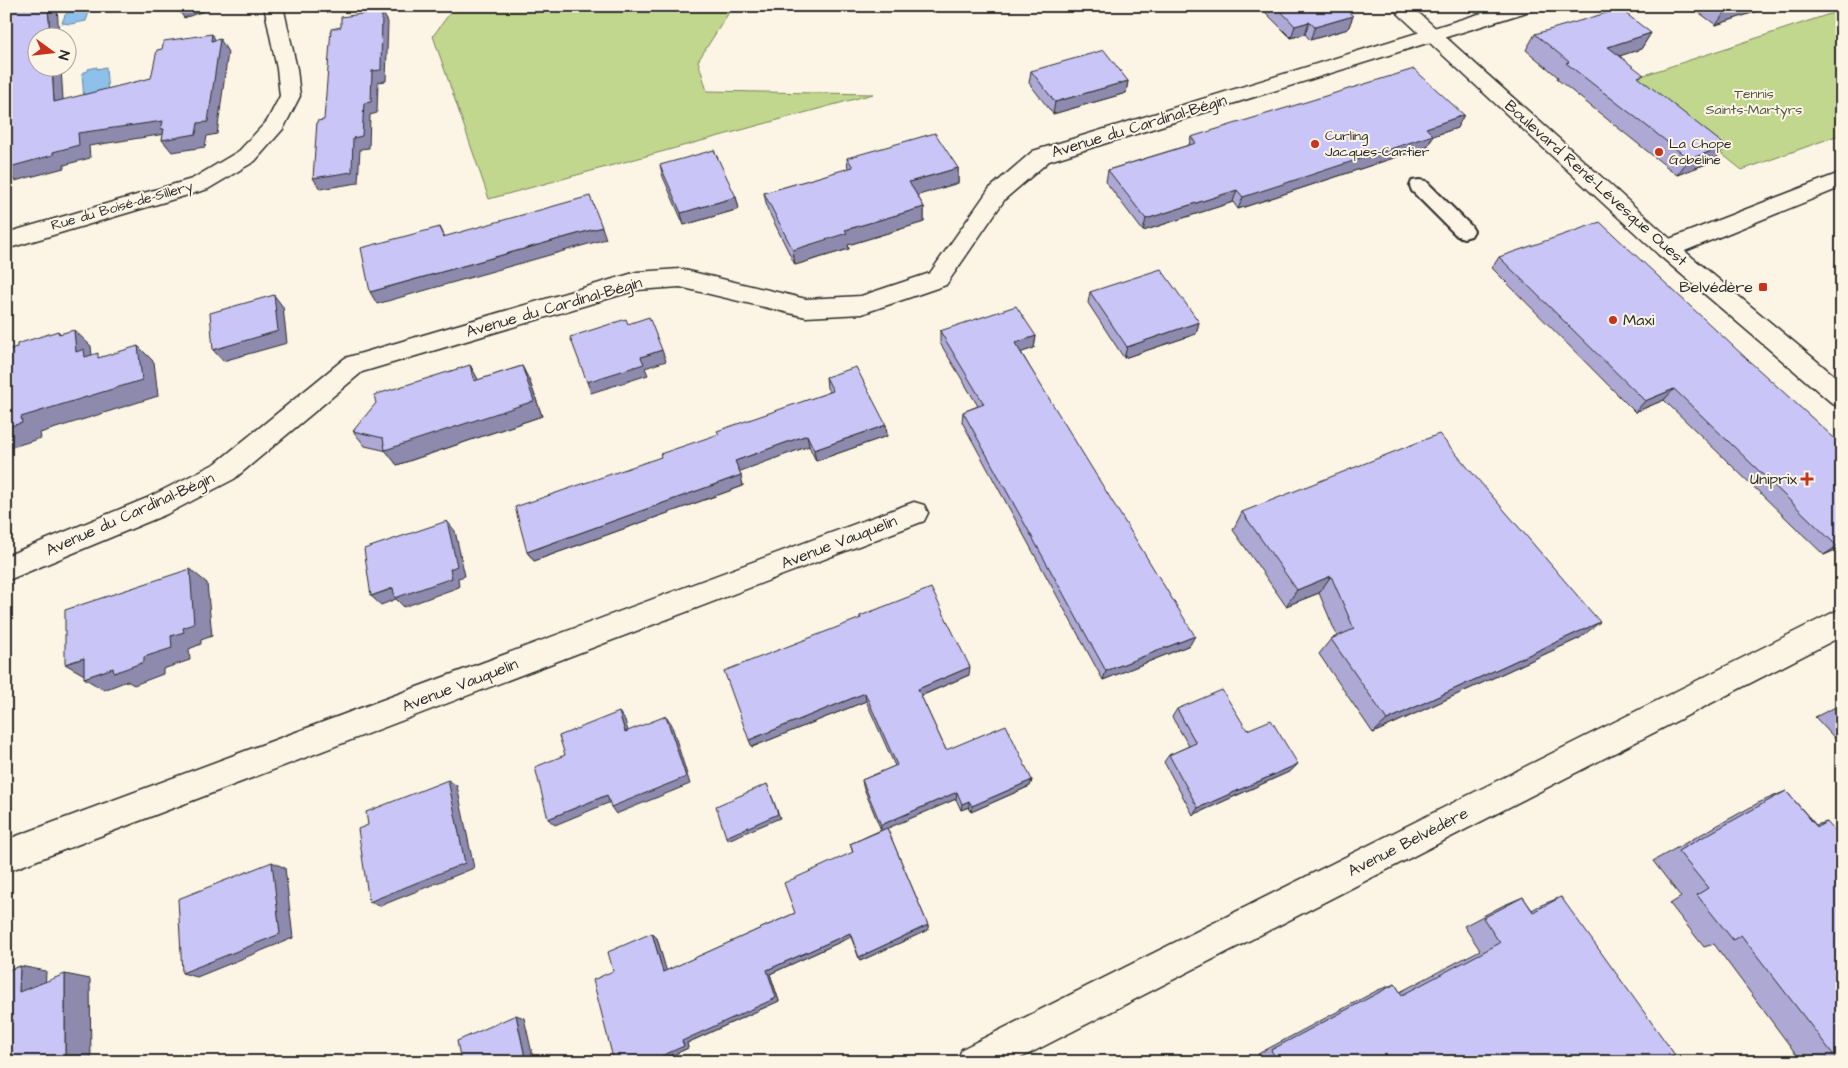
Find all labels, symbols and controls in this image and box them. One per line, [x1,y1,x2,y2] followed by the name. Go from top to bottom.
[28,28,78,78] north arrow
[53,48,74,62] text: N
[1706,84,1802,120] park label: Tennis Saints-Martyrs
[1049,89,1230,164] street label: Avenue du Cardinal-Bégin
[1500,95,1693,272] street label: Boulevard René-Lévesque Ouest
[1325,126,1430,162] place label: Curling Jacques-Cartier
[1669,134,1732,170] place label: La Chope Gobeline
[1309,138,1321,150] marker: Curling Jacques-Cartier
[1653,146,1665,158] marker: La Chope Gobeline
[49,176,196,236] street label: Rue du Boisé-de-Sillery
[463,271,645,344] street label: Avenue du Cardinal-Bégin
[1679,276,1753,298] place label: Belvédère
[1757,281,1769,293] marker: Belvédère
[1623,309,1655,331] place label: Maxi
[1607,314,1619,326] marker: Maxi
[42,467,218,562] street label: Avenue du Cardinal-Bégin
[1750,468,1797,490] place label: Uniprix
[1801,473,1813,485] marker: Uniprix
[778,510,900,574] street label: Avenue Vauquelin
[399,653,521,717] street label: Avenue Vauquelin
[1344,802,1472,882] street label: Avenue Belvédère

